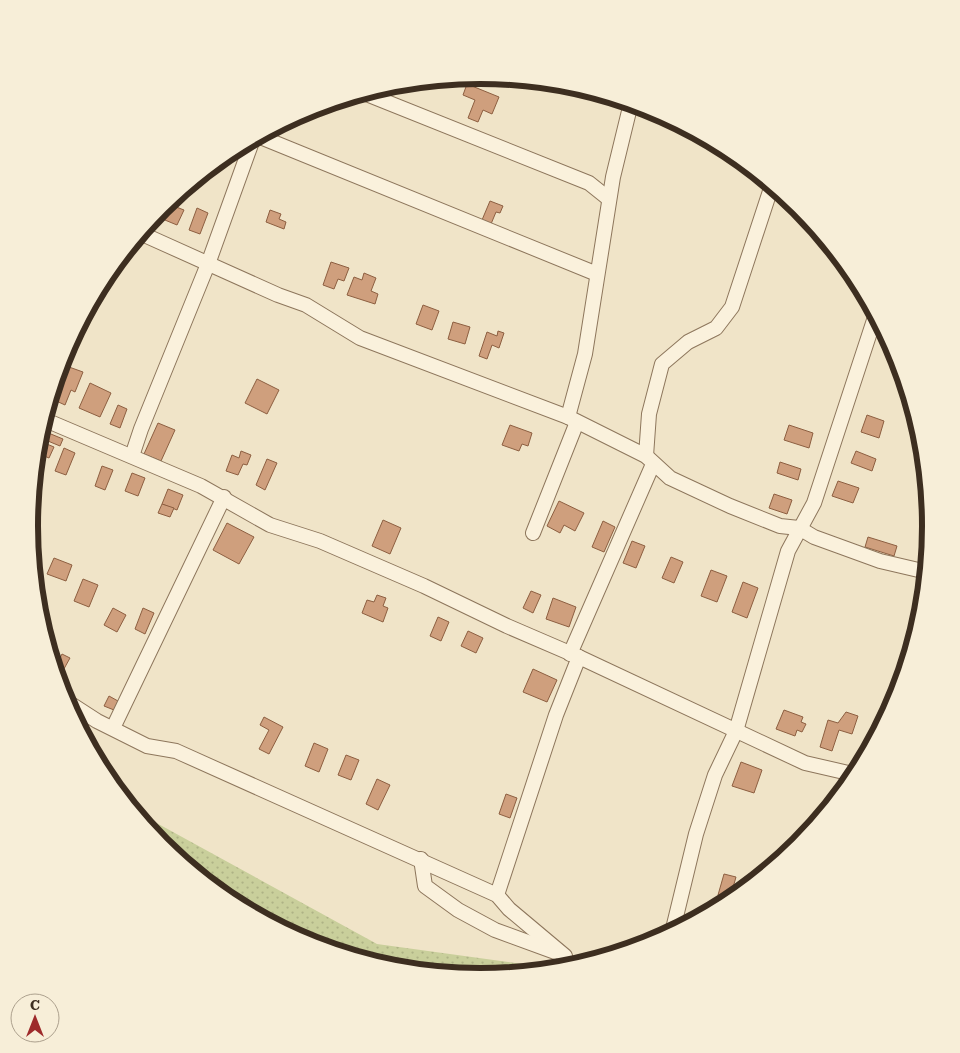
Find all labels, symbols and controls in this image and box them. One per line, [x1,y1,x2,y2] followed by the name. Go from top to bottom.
[10,993,60,1043] north arrow
[30,997,40,1013] text: С

